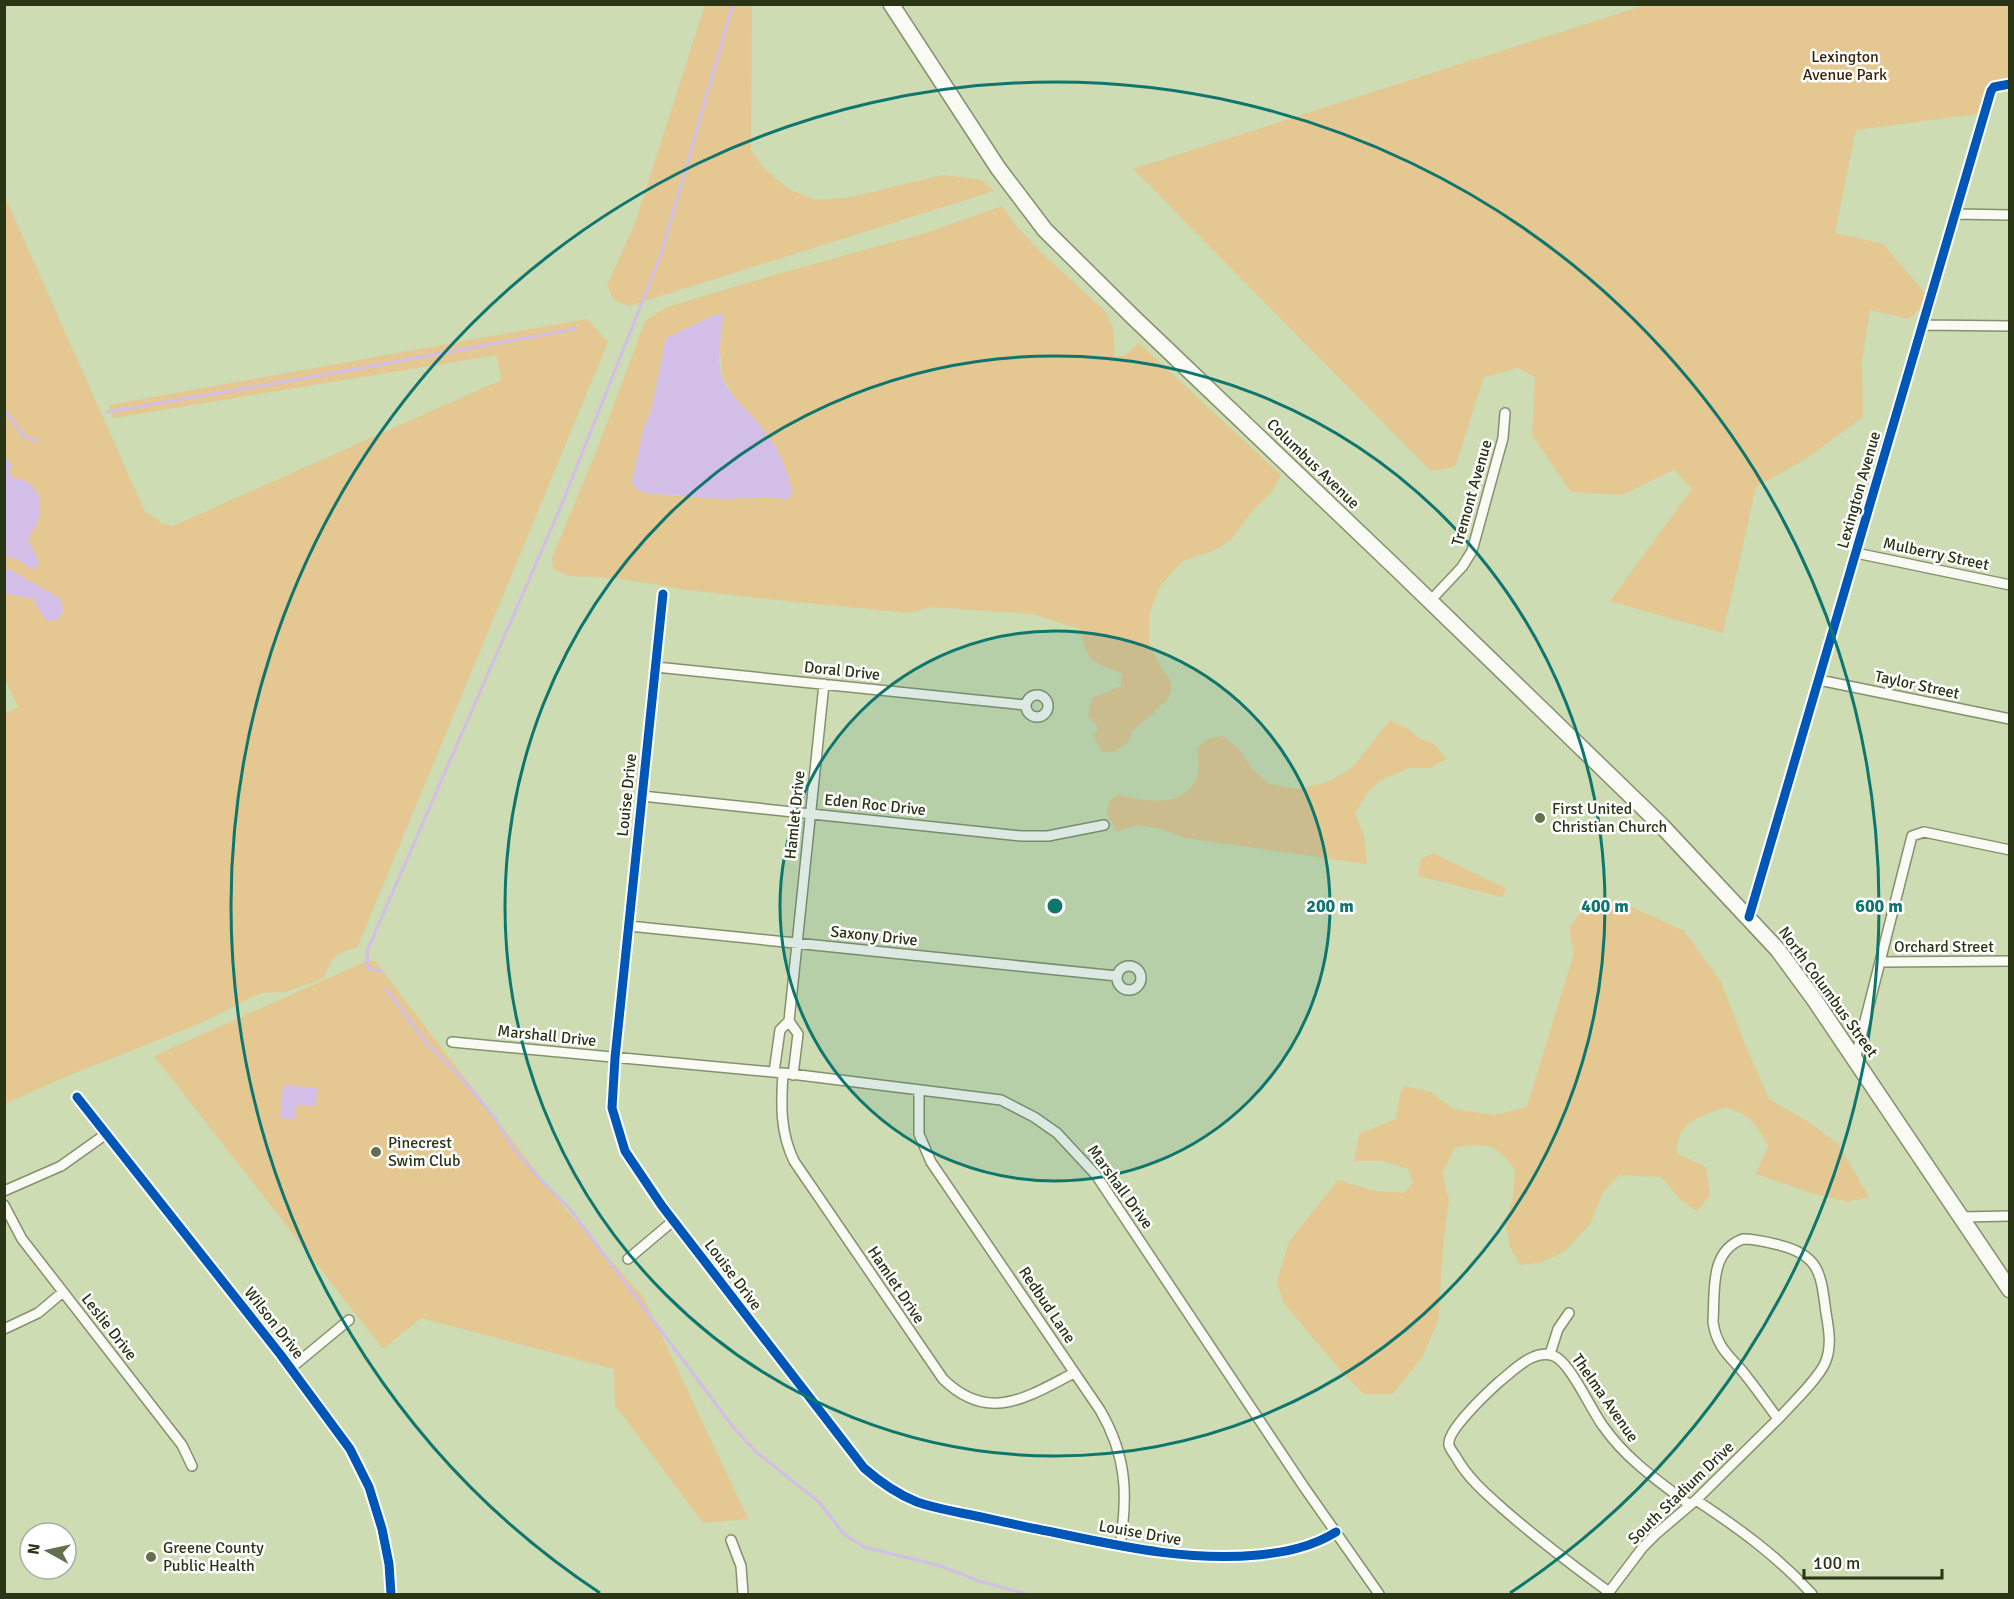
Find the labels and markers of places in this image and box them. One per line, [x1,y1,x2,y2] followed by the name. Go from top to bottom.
[1552,799,1667,837] place label: First United Christian Church
[1533,811,1547,825] marker: First United Christian Church
[1045,896,1065,916] centre of rings
[388,1133,460,1171] place label: Pinecrest Swim Club
[369,1145,383,1159] marker: Pinecrest Swim Club
[163,1538,264,1576] place label: Greene County Public Health
[144,1550,158,1564] marker: Greene County Public Health

